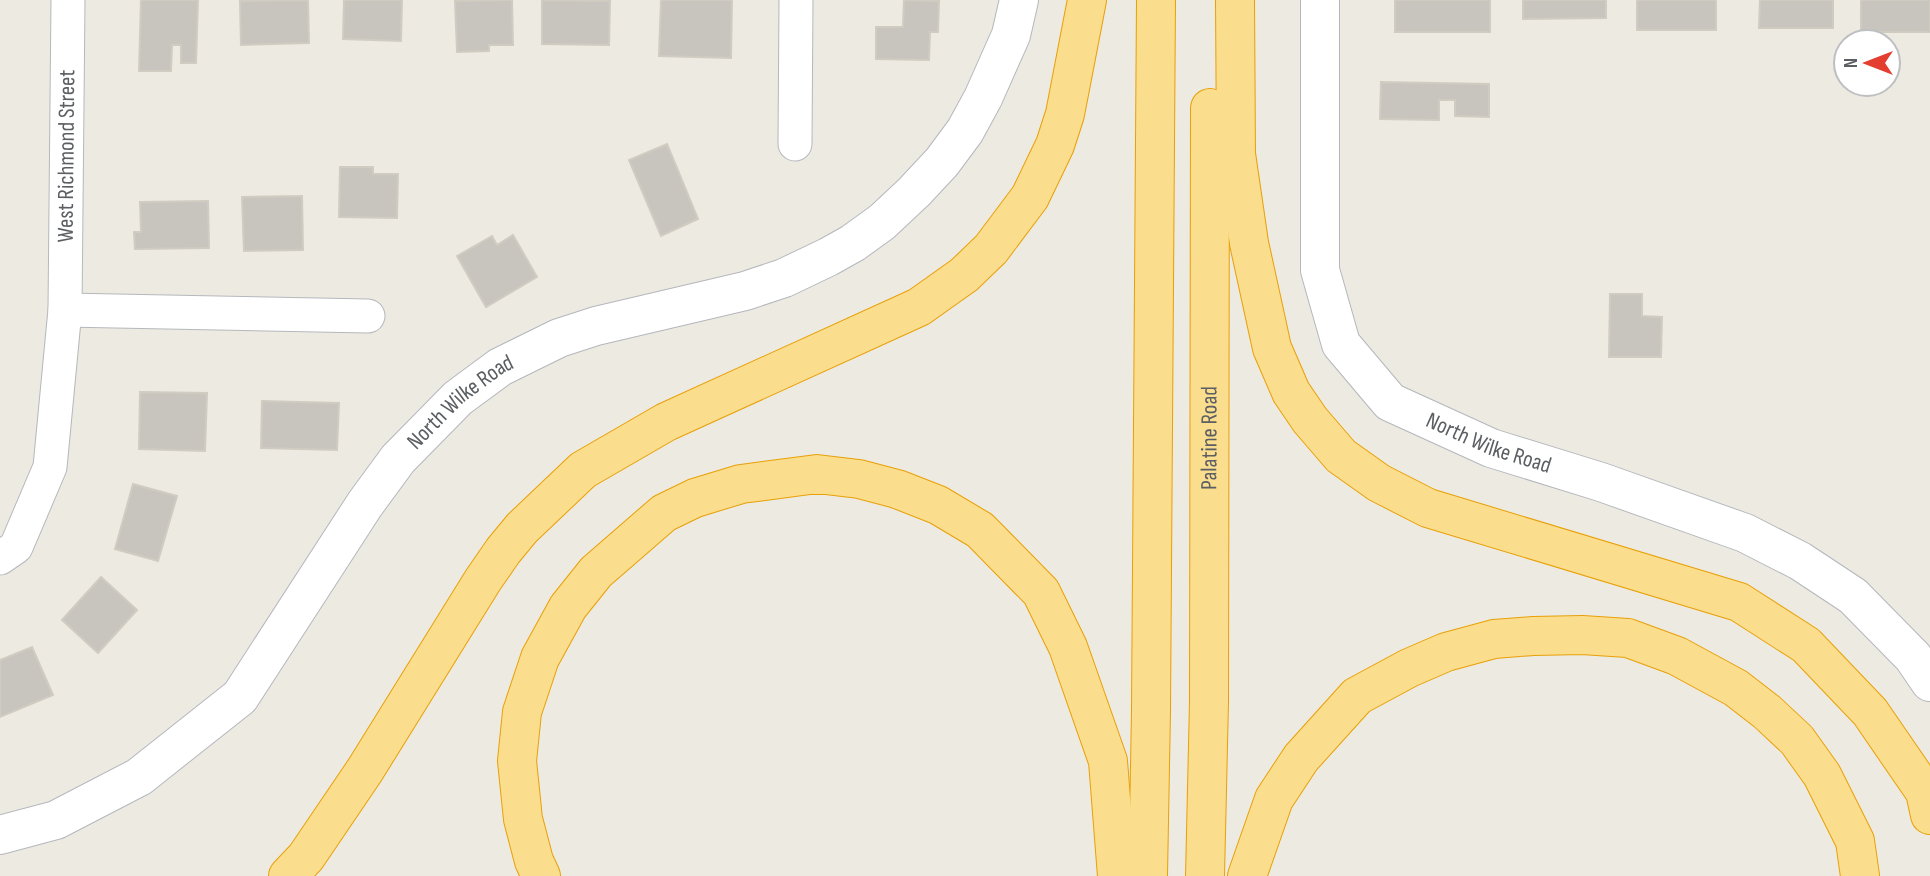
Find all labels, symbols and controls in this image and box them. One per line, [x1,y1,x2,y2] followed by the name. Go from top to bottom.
[1832,28,1902,98] north arrow
[1840,58,1863,68] text: N
[52,70,81,243] street label: West Richmond Street
[401,349,518,455] street label: North Wilke Road
[1195,386,1224,490] street label: Palatine Road
[1422,406,1555,480] street label: North Wilke Road

